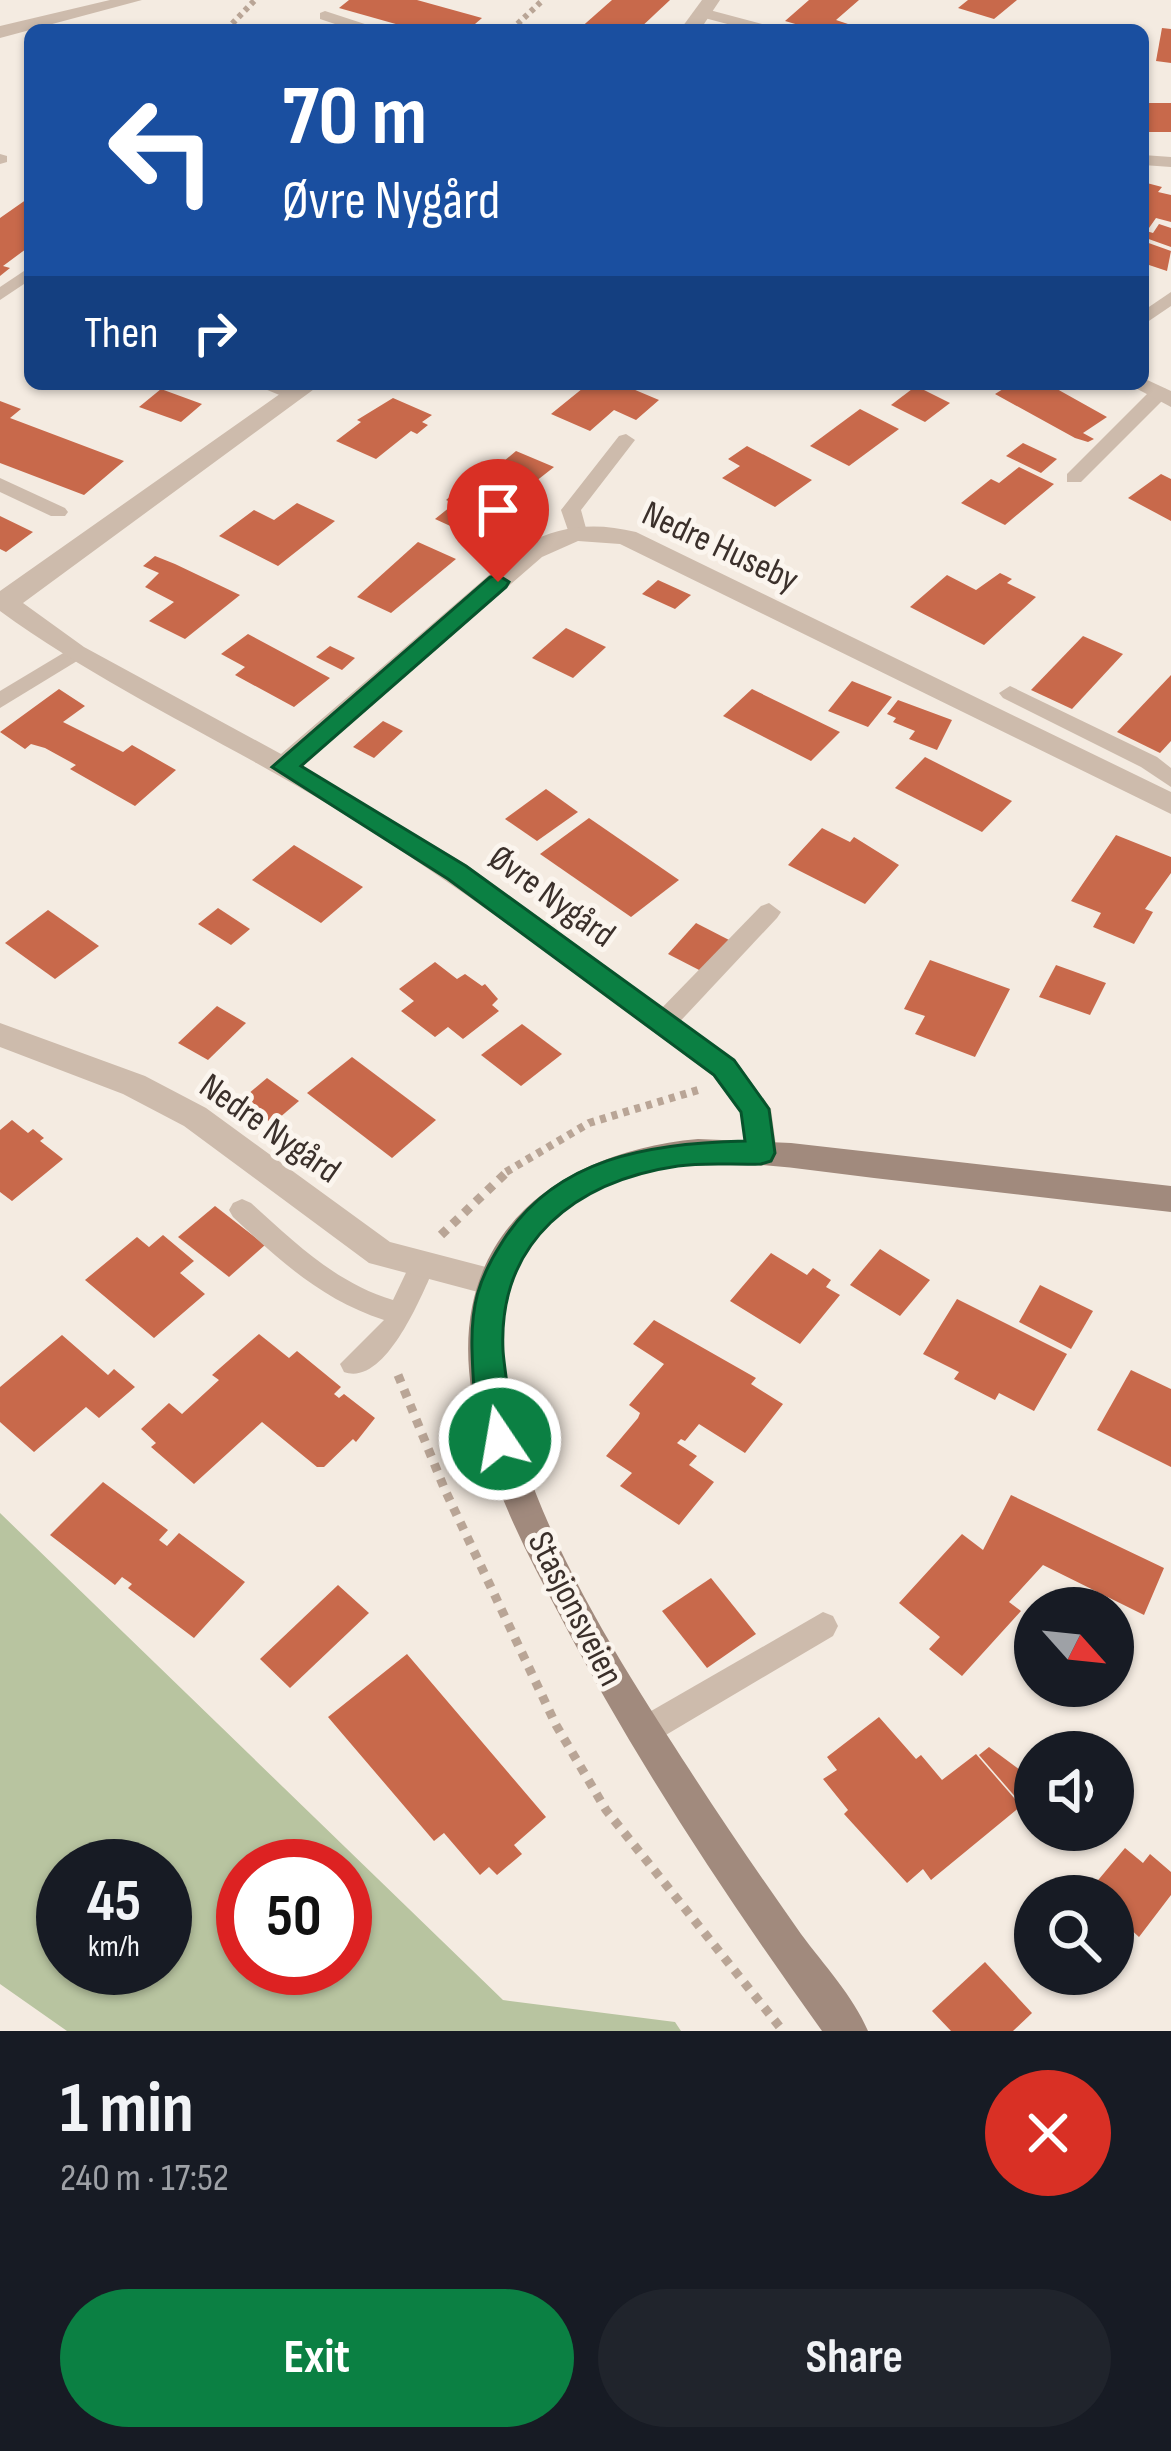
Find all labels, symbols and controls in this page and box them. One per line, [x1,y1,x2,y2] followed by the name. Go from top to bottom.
[282,67,427,168] text: 70 m
[84,72,240,228] icon: left
[282,169,500,234] text: Øvre Nygård
[182,300,248,366] icon: right
[84,306,158,361] text: Then
[447,459,549,582] pin
[465,477,531,543] icon: arrive
[635,492,805,602] street label: Nedre Huseby
[480,837,623,957] street label: Øvre Nygård
[191,1065,348,1193] street label: Nedre Nygård
[437,1376,563,1502] position arrow
[518,1525,632,1693] street label: Stasjonsveien
[1014,1587,1134,1707] north arrow
[1014,1587,1134,1995] map controls
[1014,1731,1134,1851] button: sound
[216,1839,372,1995] speed limit sign: 50
[87,1866,141,1938] text: 45
[1014,1875,1134,1995] button: search
[88,1929,140,1965] text: km/h
[60,2066,194,2153] text: 1 min
[985,2070,1111,2196] button: close
[60,2155,229,2202] text: 240 m · 17:52
[60,2289,574,2427] button: Exit
[598,2289,1111,2427] button: Share

